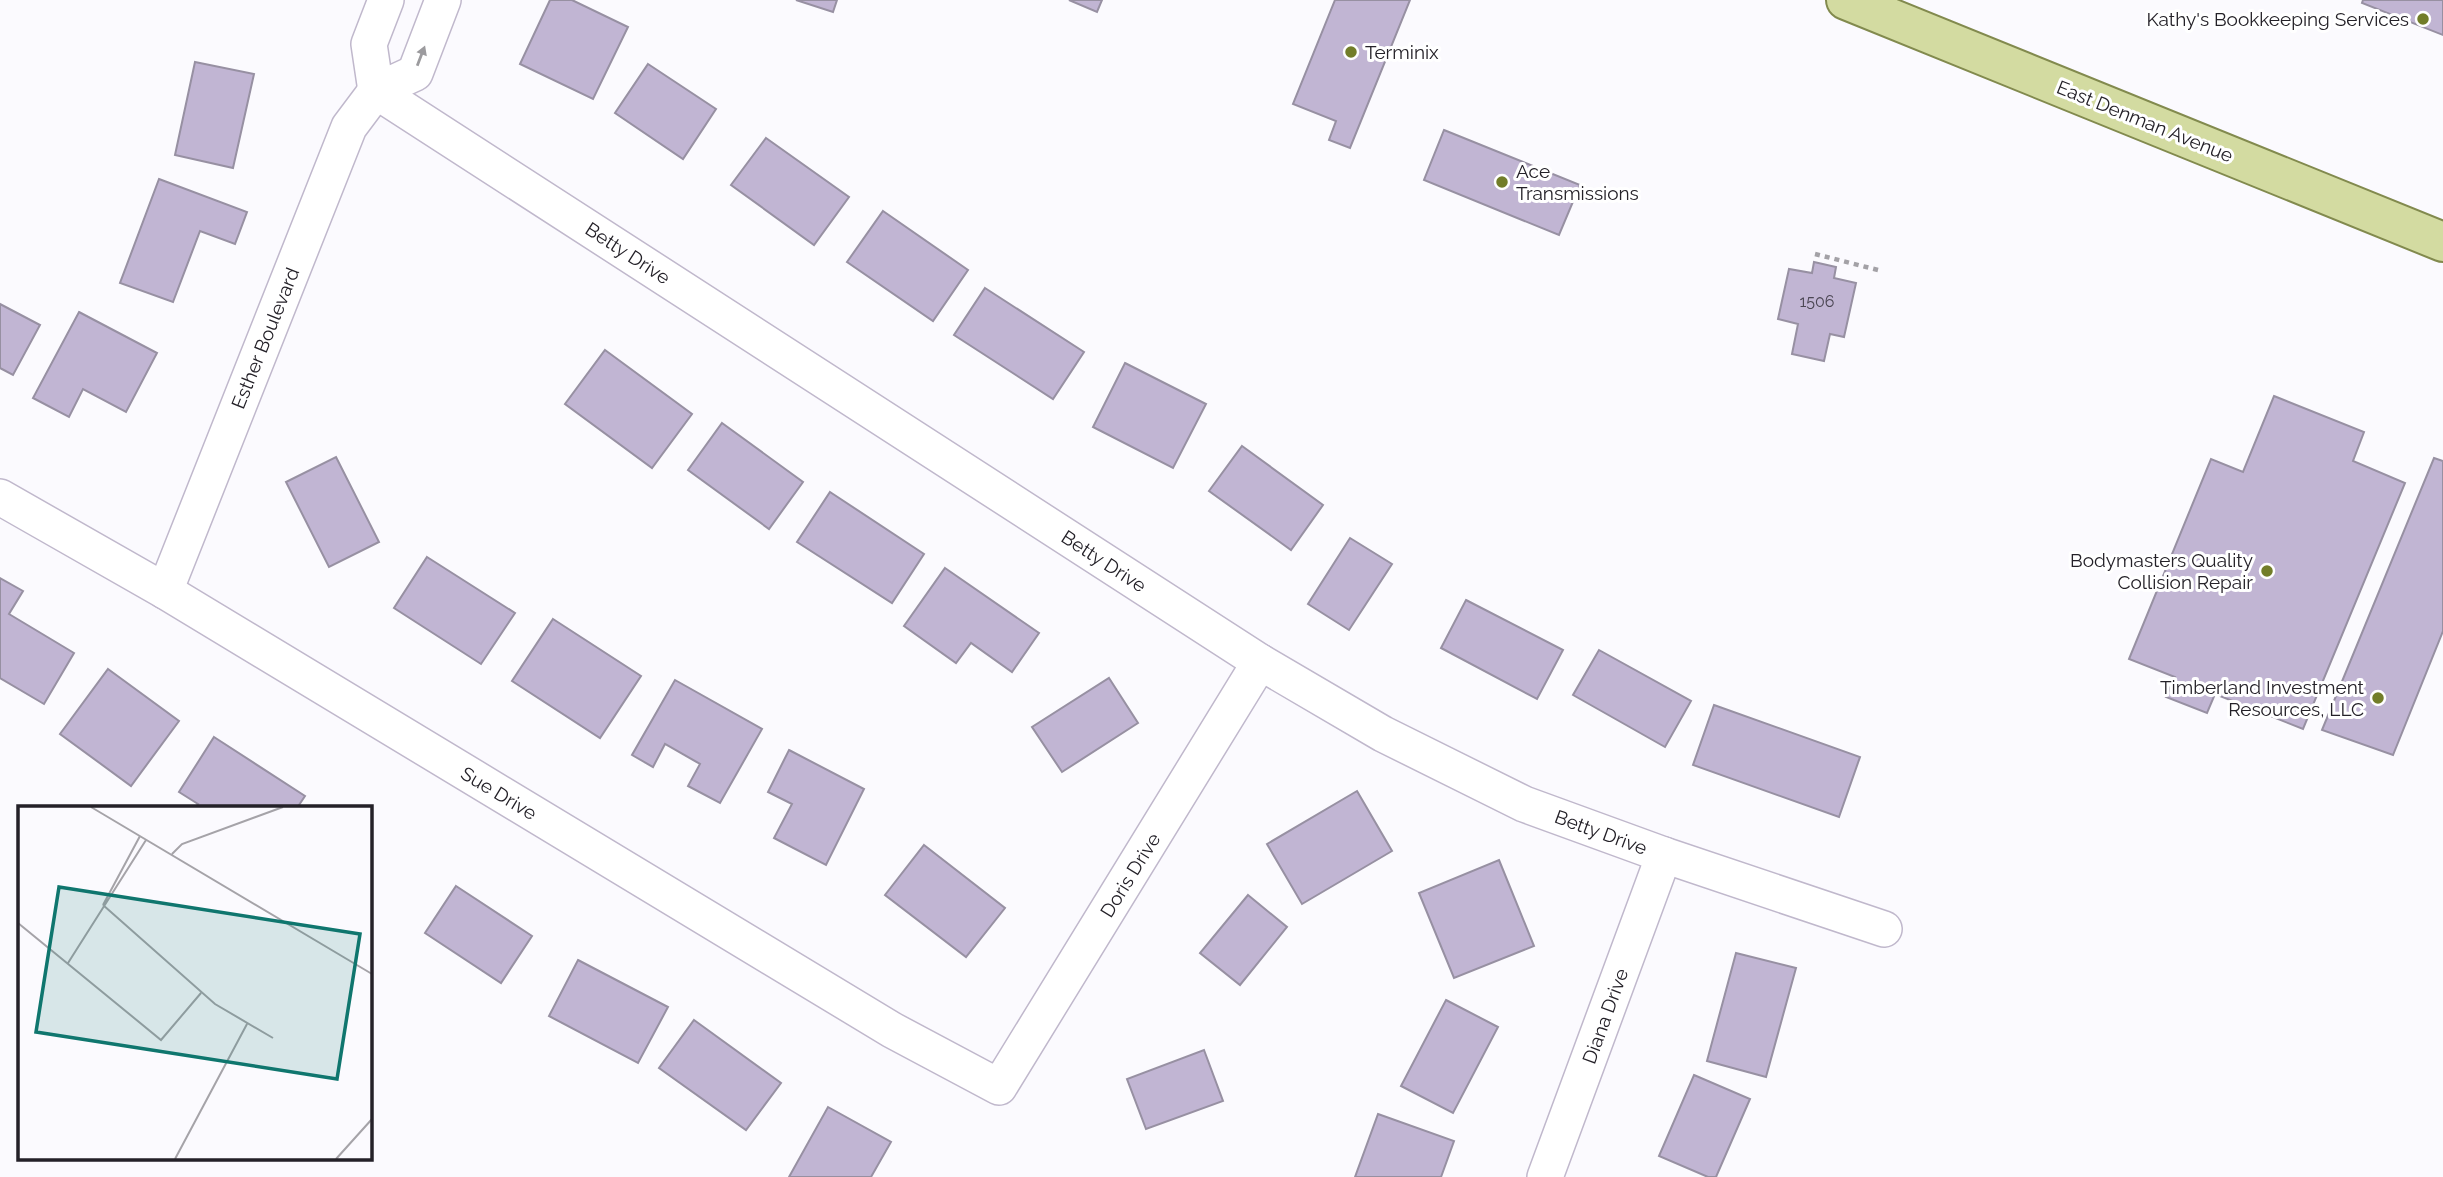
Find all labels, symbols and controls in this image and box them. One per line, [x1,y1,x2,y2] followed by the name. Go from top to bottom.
[2146,8,2409,30] place label: Kathy's Bookkeeping Services
[2415,11,2431,27] marker: Kathy's Bookkeeping Services
[1365,41,1439,63] place label: Terminix
[1343,44,1359,60] marker: Terminix
[416,46,427,67] one-way arrow
[2054,76,2236,166] street label: East Denman Avenue
[1516,160,1639,204] place label: Ace Transmissions
[1494,174,1510,190] marker: Ace Transmissions
[582,218,674,288] street label: Betty Drive
[227,264,303,412] street label: Esther Boulevard
[1799,292,1835,311] house number: 1506
[1058,526,1150,596] street label: Betty Drive
[2070,549,2253,593] place label: Bodymasters Quality Collision Repair
[2259,563,2275,579] marker: Bodymasters Quality Collision Repair
[2160,676,2365,720] place label: Timberland Investment Resources, LLC
[2370,690,2386,706] marker: Timberland Investment Resources, LLC
[457,762,541,824] street label: Sue Drive
[1552,805,1650,859] street label: Betty Drive
[18,806,371,1160] inset map
[1095,829,1165,921] street label: Doris Drive
[1578,965,1632,1067] street label: Diana Drive

